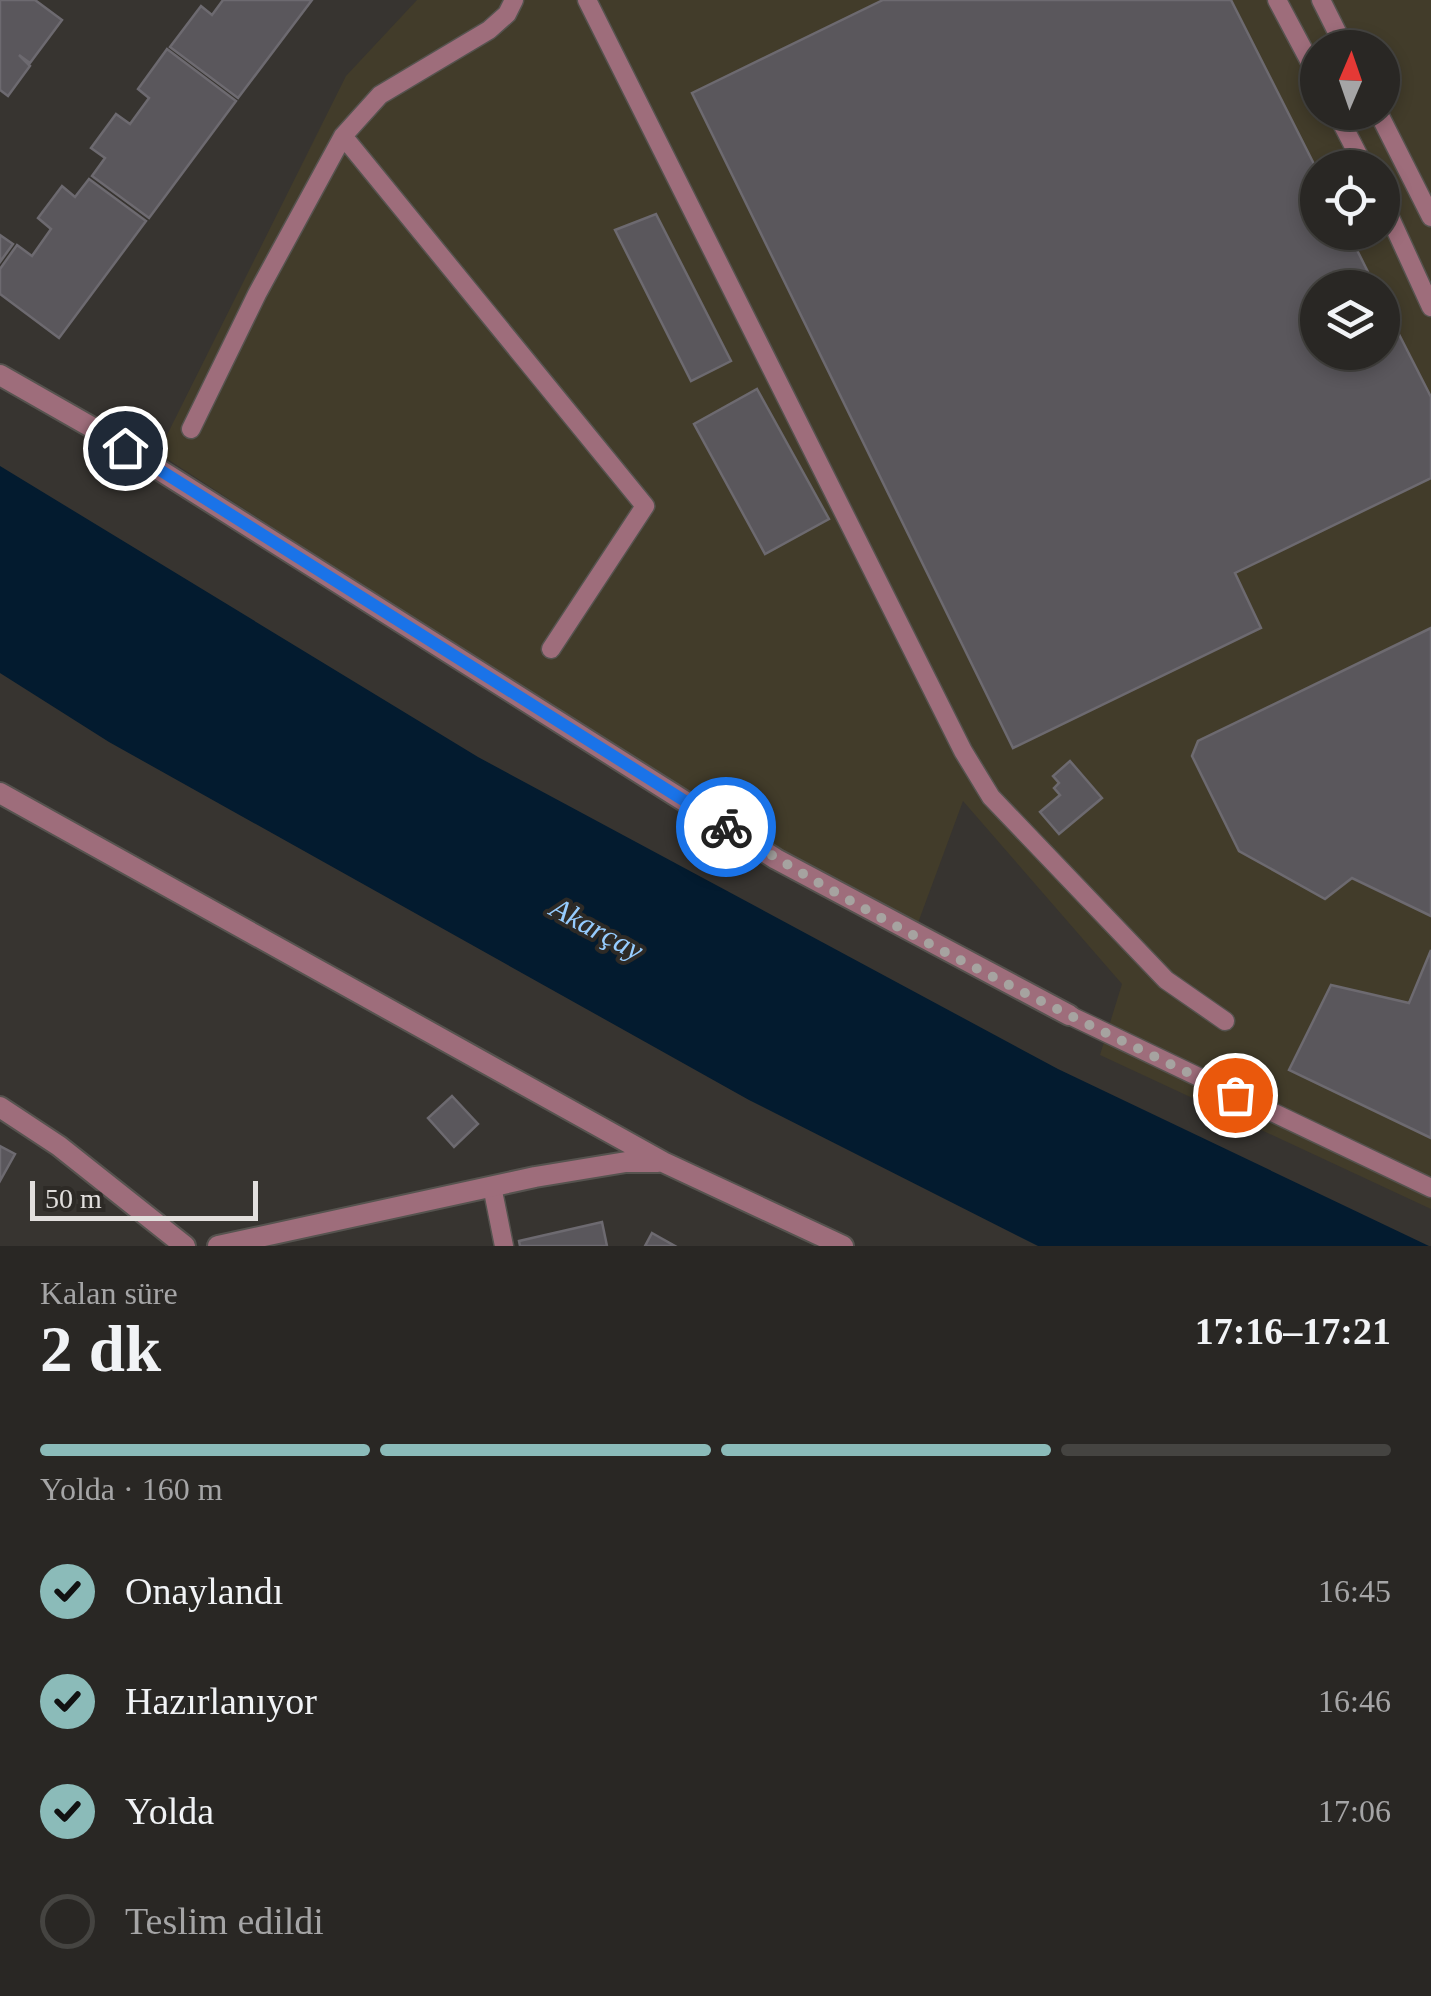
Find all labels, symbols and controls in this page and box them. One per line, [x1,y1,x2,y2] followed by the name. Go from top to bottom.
[1300,30,1400,130] north arrow
[1300,30,1400,370] map controls
[1300,150,1400,250] button: locate
[1300,270,1400,370] button: layers
[83,406,168,491] pin
[98,421,153,476] icon: home
[676,777,776,877] courier
[699,800,754,855] icon: bike
[544,890,650,967] water label: Akarçay
[1193,1053,1278,1138] pin
[1208,1068,1263,1123] icon: bag
[30,1176,258,1220] scale bar
[45,1183,102,1214] text: 50 m
[40,1275,178,1311] text: Kalan süre
[1195,1310,1391,1352] text: 17:16–17:21
[40,1313,161,1385] text: 2 dk
[40,1471,223,1507] text: Yolda · 160 m
[40,1564,95,1619] icon: check
[125,1570,283,1612] text: Onaylandı
[1318,1573,1391,1609] text: 16:45
[40,1674,95,1729] icon: check
[125,1680,317,1722] text: Hazırlanıyor
[1318,1683,1391,1719] text: 16:46
[40,1784,95,1839] icon: check
[125,1790,214,1832] text: Yolda
[1318,1793,1391,1829] text: 17:06
[125,1900,324,1942] text: Teslim edildi

